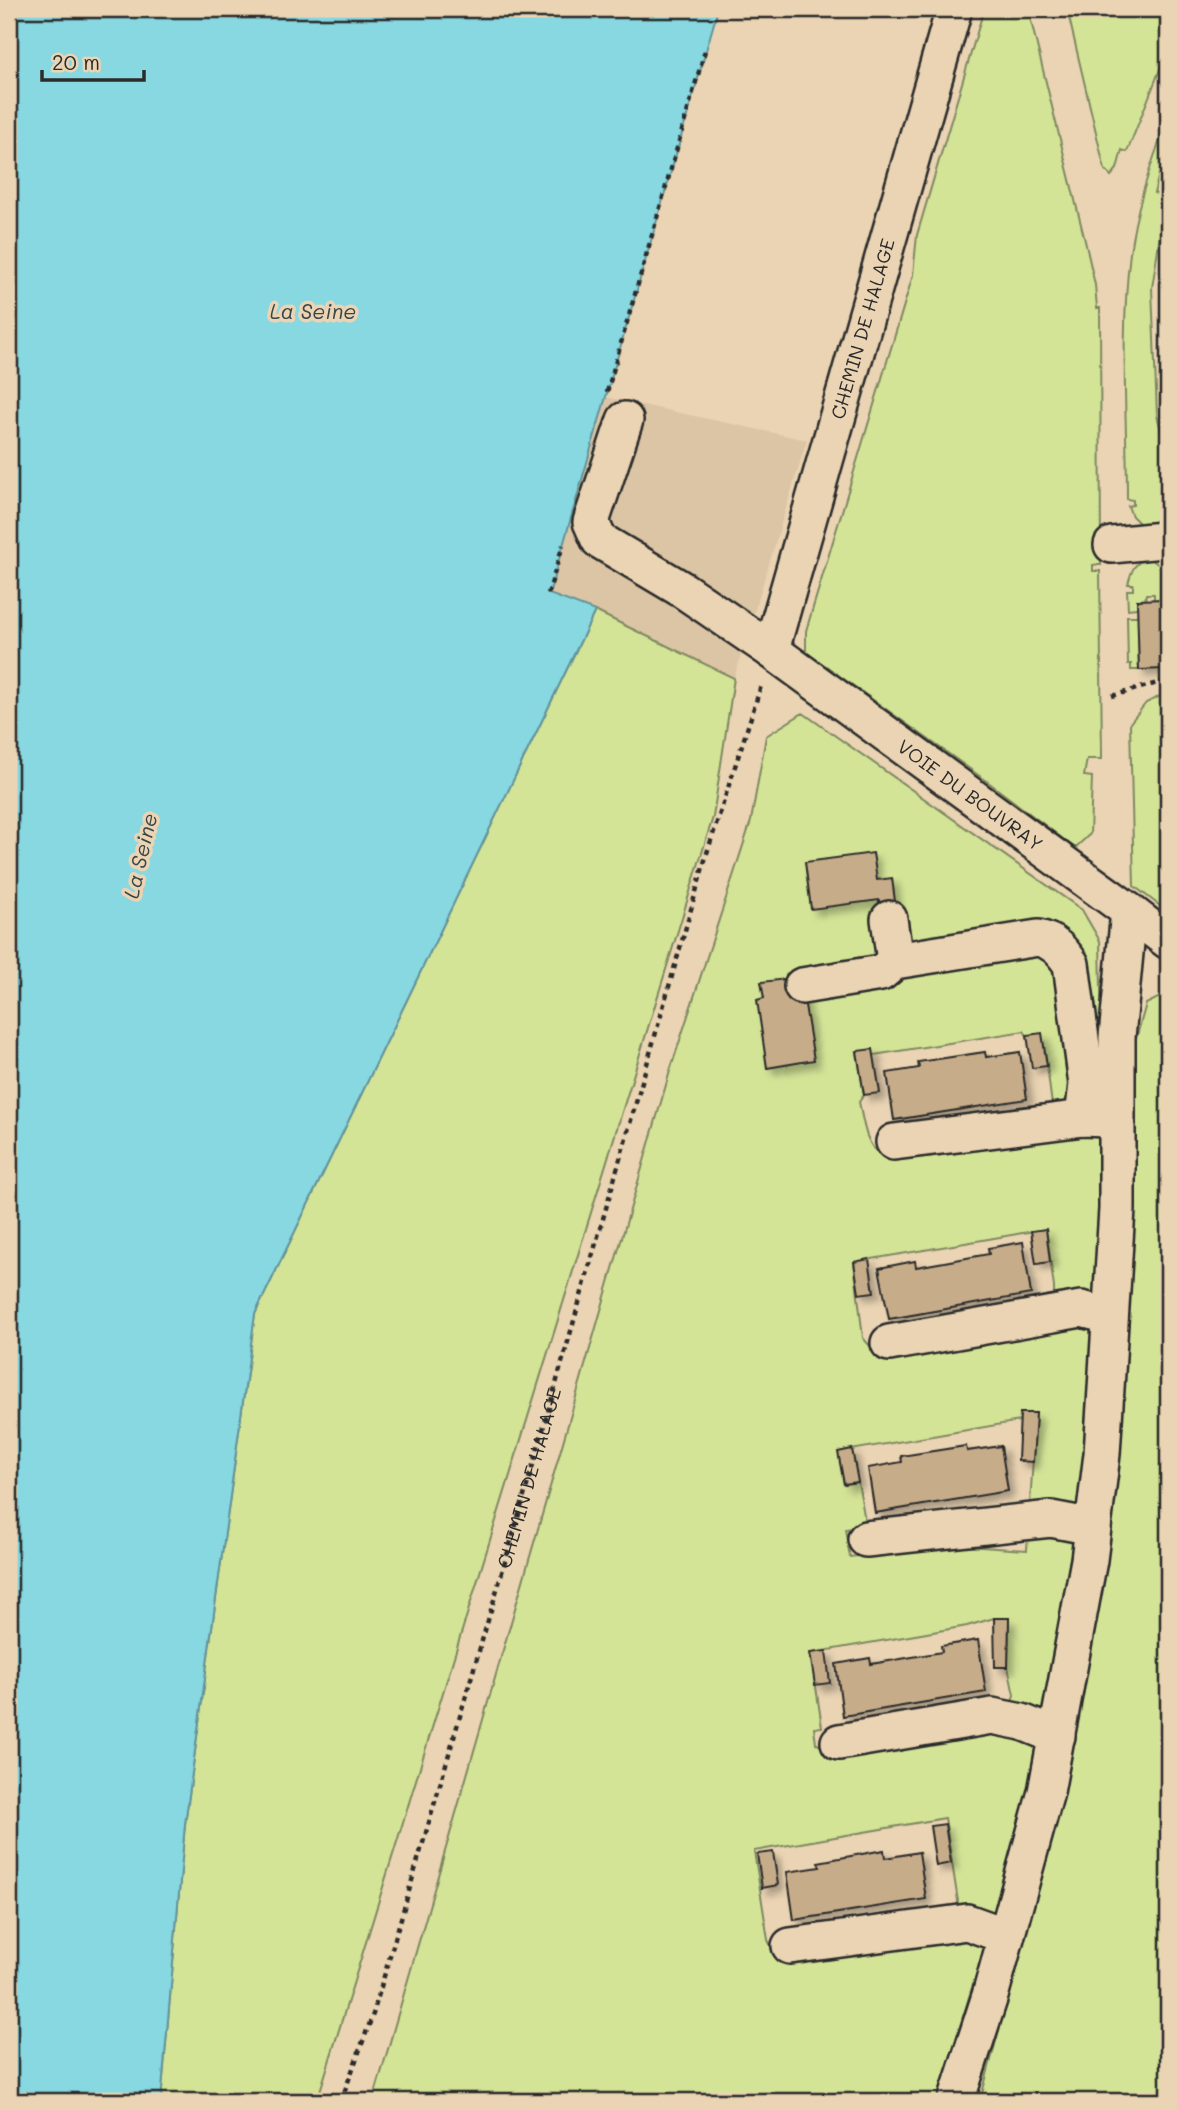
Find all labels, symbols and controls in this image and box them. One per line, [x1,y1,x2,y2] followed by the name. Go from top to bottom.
[42,38,144,82] scale bar
[52,48,100,75] text: 20 m
[825,235,900,422] street label: CHEMIN DE HALAGE
[270,297,356,324] water label: La Seine
[893,733,1048,856] street label: VOIE DU BOUVRAY
[117,810,162,901] water label: La Seine
[491,1385,566,1571] street label: CHEMIN DE HALAGE

